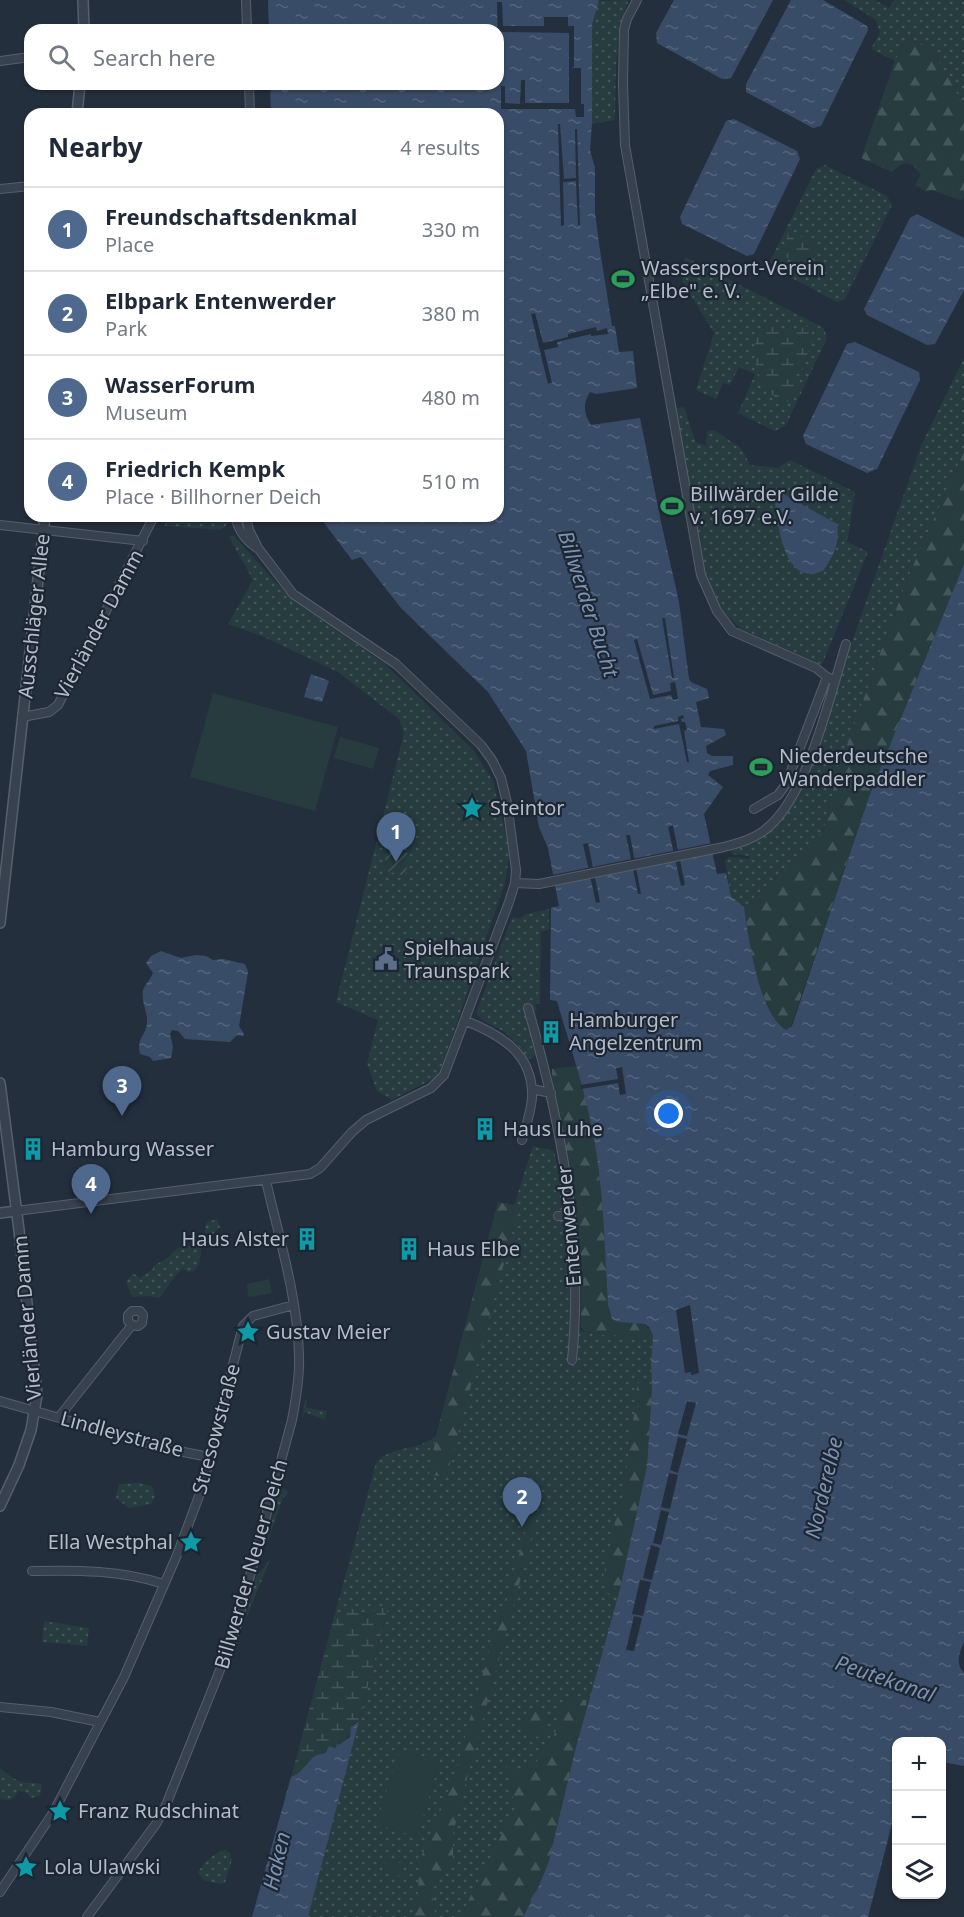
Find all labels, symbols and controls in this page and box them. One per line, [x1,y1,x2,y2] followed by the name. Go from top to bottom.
[24,24,504,90] search box
[45,41,78,74] icon: search
[93,42,215,72] text: Search here
[48,129,143,165] text: Nearby
[400,134,480,161] text: 4 results
[105,201,357,231] text: Freundschaftsdenkmal
[62,216,73,243] text: 1
[422,216,480,243] text: 330 m
[105,231,154,258] text: Place
[641,254,825,304] place label: Wassersport-Verein „Elbe" e. V.
[610,266,636,292] sports icon: Wassersport-Verein „Elbe" e. V.
[105,285,336,315] text: Elbpark Entenwerder
[62,300,73,327] text: 2
[422,300,480,327] text: 380 m
[105,315,147,342] text: Park
[105,369,255,399] text: WasserForum
[62,384,73,411] text: 3
[422,384,480,411] text: 480 m
[105,399,187,426] text: Museum
[105,453,285,483] text: Friedrich Kempk
[62,468,73,495] text: 4
[422,468,480,495] text: 510 m
[690,480,839,530] place label: Billwärder Gilde v. 1697 e.V.
[105,483,321,510] text: Place · Billhorner Deich
[659,493,685,519] sports icon: Billwärder Gilde v. 1697 e.V.
[552,527,626,681] water label: Billwerder Bucht
[11,532,56,700] street label: Ausschläger Allee
[48,544,149,703] street label: Vierländer Damm
[779,742,928,792] place label: Niederdeutsche Wanderpaddler
[748,754,774,780] sports icon: Niederdeutsche Wanderpaddler
[490,794,565,821] place label: Steintor
[459,795,485,821] place icon: Steintor
[376,812,416,862] pin: 1
[404,934,510,984] place label: Spielhaus Traunspark
[373,946,399,972] public building icon: Spielhaus Traunspark
[569,1006,702,1056] place label: Hamburger Angelzentrum
[538,1019,564,1045] building icon: Hamburger Angelzentrum
[102,1066,142,1116] pin: 3
[654,1099,683,1128] your location
[503,1115,603,1142] place label: Haus Luhe
[472,1116,498,1142] building icon: Haus Luhe
[51,1135,214,1162] place label: Hamburg Wasser
[20,1136,46,1162] building icon: Hamburg Wasser
[72,1164,110,1214] pin: 4
[550,1165,587,1288] street label: Entenwerder
[182,1225,289,1252] place label: Haus Alster
[294,1226,320,1252] building icon: Haus Alster
[6,1234,47,1402] street label: Vierländer Damm
[427,1235,520,1262] place label: Haus Elbe
[396,1236,422,1262] building icon: Haus Elbe
[266,1318,390,1345] place label: Gustav Meier
[235,1319,261,1345] place icon: Gustav Meier
[185,1361,246,1497] street label: Stresowstraße
[58,1404,187,1463] street label: Lindleystraße
[798,1434,848,1541] water label: Norderelbe
[208,1456,293,1672] street label: Billwerder Neuer Deich
[502,1478,542,1527] pin: 2
[48,1528,173,1555] place label: Ella Westphal
[178,1529,204,1555] place icon: Ella Westphal
[832,1648,940,1708] water label: Peutekanal
[892,1737,946,1899] map controls
[892,1737,946,1791] button: +
[892,1791,946,1845] button: −
[78,1797,239,1824] place label: Franz Rudschinat
[47,1798,73,1824] place icon: Franz Rudschinat
[256,1829,296,1893] water label: Haken
[892,1845,946,1899] button: layers
[44,1853,160,1880] place label: Lola Ulawski
[13,1854,39,1880] place icon: Lola Ulawski

